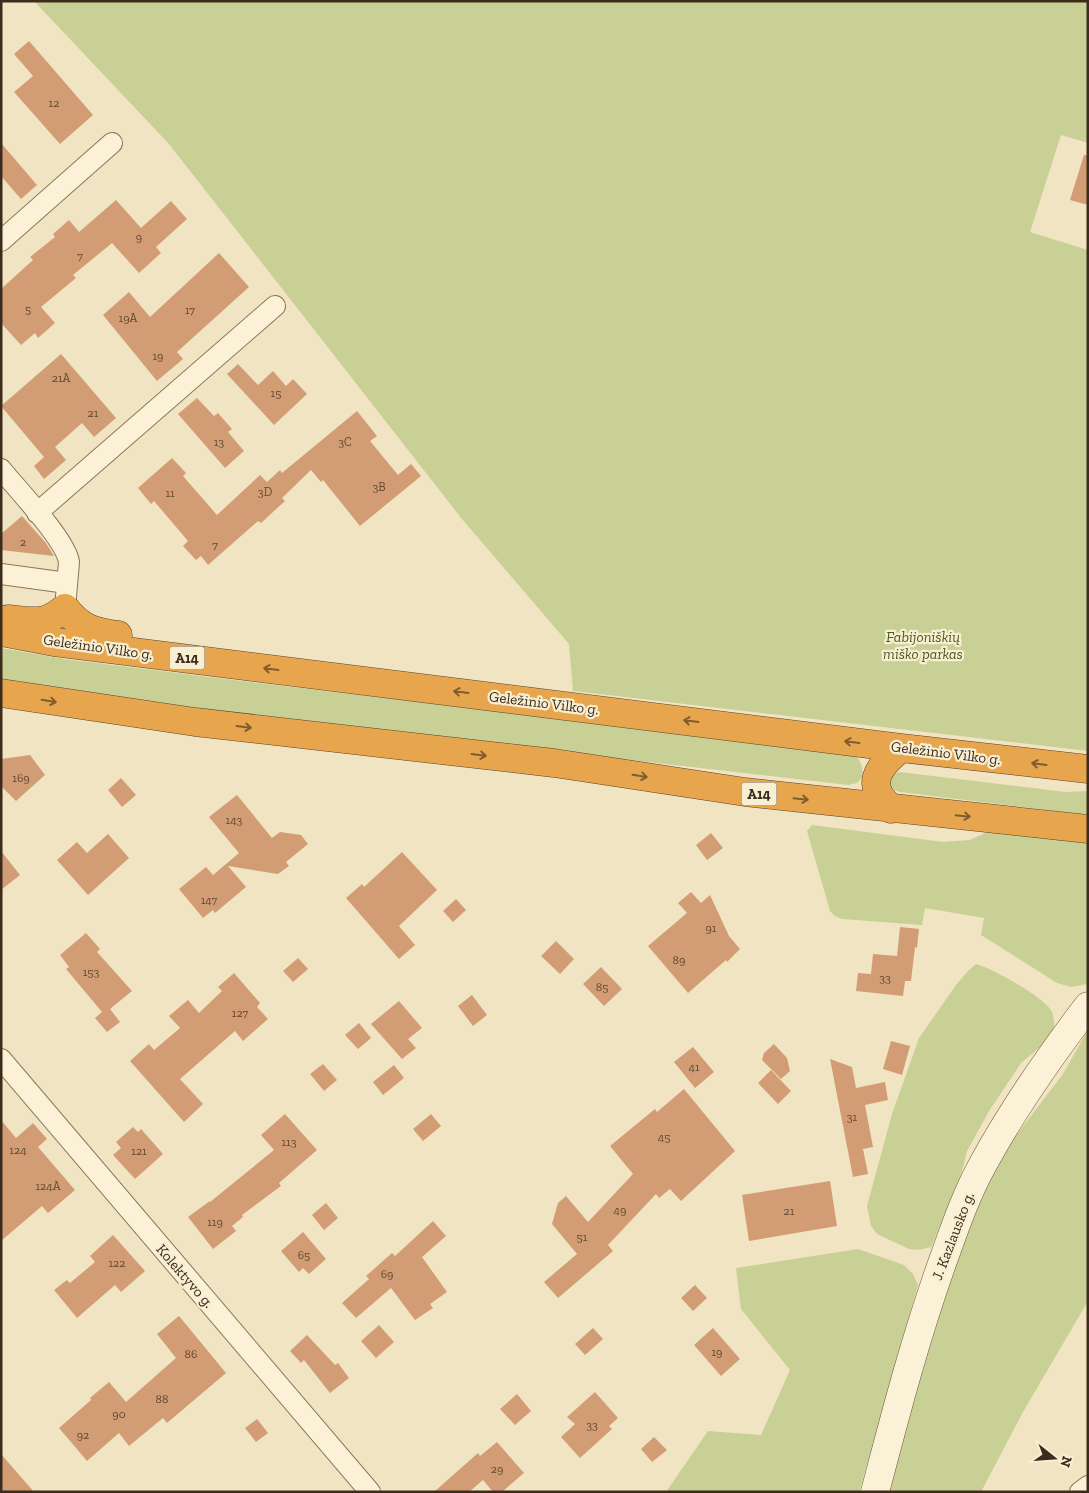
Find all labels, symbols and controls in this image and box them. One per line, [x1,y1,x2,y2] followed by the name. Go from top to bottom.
[49,96,59,110] house number: 12
[136,230,142,244] house number: 9
[77,249,83,263] house number: 7
[25,302,31,316] house number: 5
[185,303,195,317] house number: 17
[119,311,138,325] house number: 19A
[153,349,164,363] house number: 19
[52,371,71,385] house number: 21A
[271,386,281,400] house number: 15
[88,406,99,420] house number: 21
[214,435,224,449] house number: 13
[338,435,352,449] house number: 3C
[372,480,386,494] house number: 3B
[258,485,272,499] house number: 3D
[165,486,175,500] house number: 11
[20,535,26,549] house number: 2
[212,538,218,552] house number: 7
[883,628,963,663] park label: Fabijoniškių miško parkas
[42,630,154,664] street label: Geležinio Vilko g.
[170,646,204,670] road number: A14
[263,664,279,674] one-way arrow
[453,687,469,697] one-way arrow
[488,687,600,719] street label: Geležinio Vilko g.
[41,697,57,707] one-way arrow
[684,716,700,726] one-way arrow
[235,722,251,732] one-way arrow
[845,736,861,746] one-way arrow
[890,737,1002,769] street label: Geležinio Vilko g.
[471,750,487,760] one-way arrow
[1032,759,1048,769] one-way arrow
[12,771,30,785] house number: 169
[632,772,648,782] one-way arrow
[742,782,776,806] road number: A14
[793,794,809,804] one-way arrow
[954,811,970,821] one-way arrow
[226,813,243,827] house number: 143
[201,893,218,907] house number: 147
[706,921,717,935] house number: 91
[673,953,685,967] house number: 89
[83,965,99,979] house number: 153
[879,971,891,985] house number: 33
[596,980,608,994] house number: 85
[232,1006,249,1020] house number: 127
[688,1060,700,1074] house number: 41
[847,1110,858,1124] house number: 31
[658,1130,670,1144] house number: 45
[281,1135,297,1149] house number: 113
[9,1143,27,1157] house number: 124
[131,1144,147,1158] house number: 121
[35,1179,61,1193] house number: 124A
[928,1189,978,1283] street label: J. Kazlausko g.
[614,1203,626,1217] house number: 49
[784,1204,795,1218] house number: 21
[207,1215,223,1229] house number: 119
[577,1230,588,1244] house number: 51
[152,1240,218,1312] street label: Kolektyvo g.
[298,1248,310,1262] house number: 65
[109,1256,125,1270] house number: 122
[381,1267,393,1281] house number: 69
[712,1345,723,1359] house number: 19
[185,1347,197,1361] house number: 86
[156,1392,168,1406] house number: 88
[112,1407,126,1421] house number: 90
[586,1418,598,1432] house number: 33
[77,1428,89,1442] house number: 92
[1029,1433,1079,1483] north arrow
[1056,1454,1076,1470] text: N
[491,1462,503,1476] house number: 29

